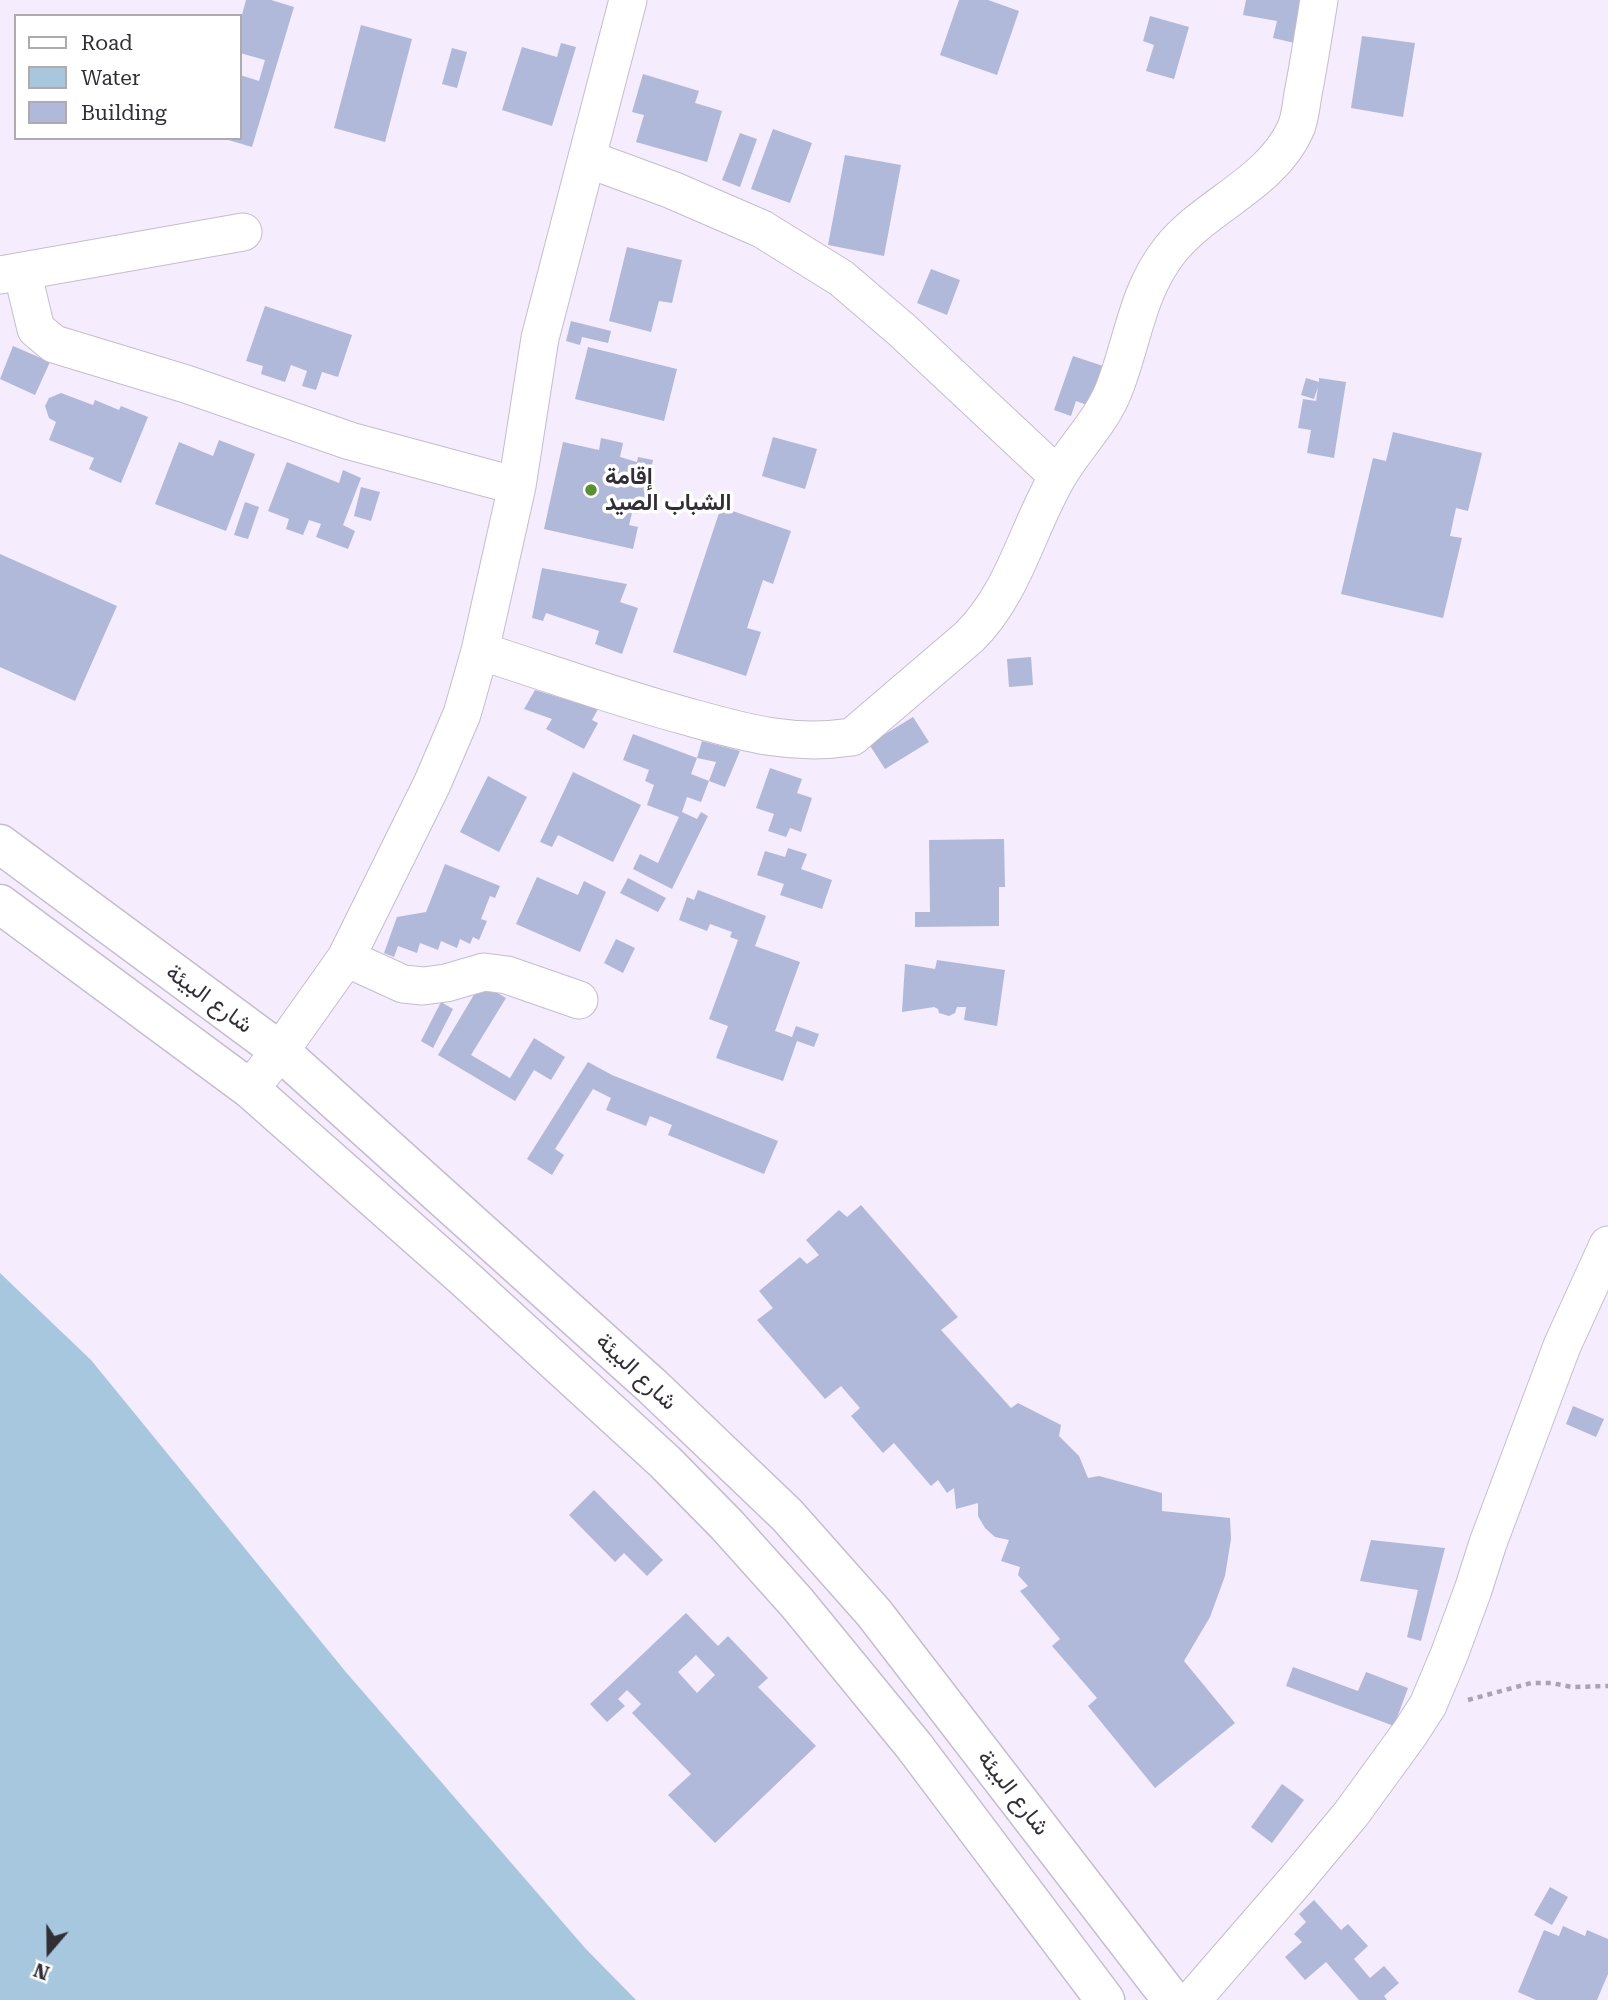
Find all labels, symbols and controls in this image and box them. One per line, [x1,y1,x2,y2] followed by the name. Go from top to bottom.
[14,14,242,140] legend
[81,31,133,55] text: Road
[81,66,140,90] text: Water
[81,101,167,125] text: Building
[605,463,731,517] place label: إقامة الشباب الصيد
[583,482,599,498] marker: إقامة الشباب الصيد
[160,958,258,1040] street label: شارع البيئة
[590,1328,682,1416] street label: شارع البيئة
[971,1745,1055,1841] street label: شارع البيئة
[14,1916,84,1986] north arrow
[31,1958,52,1985] text: N

